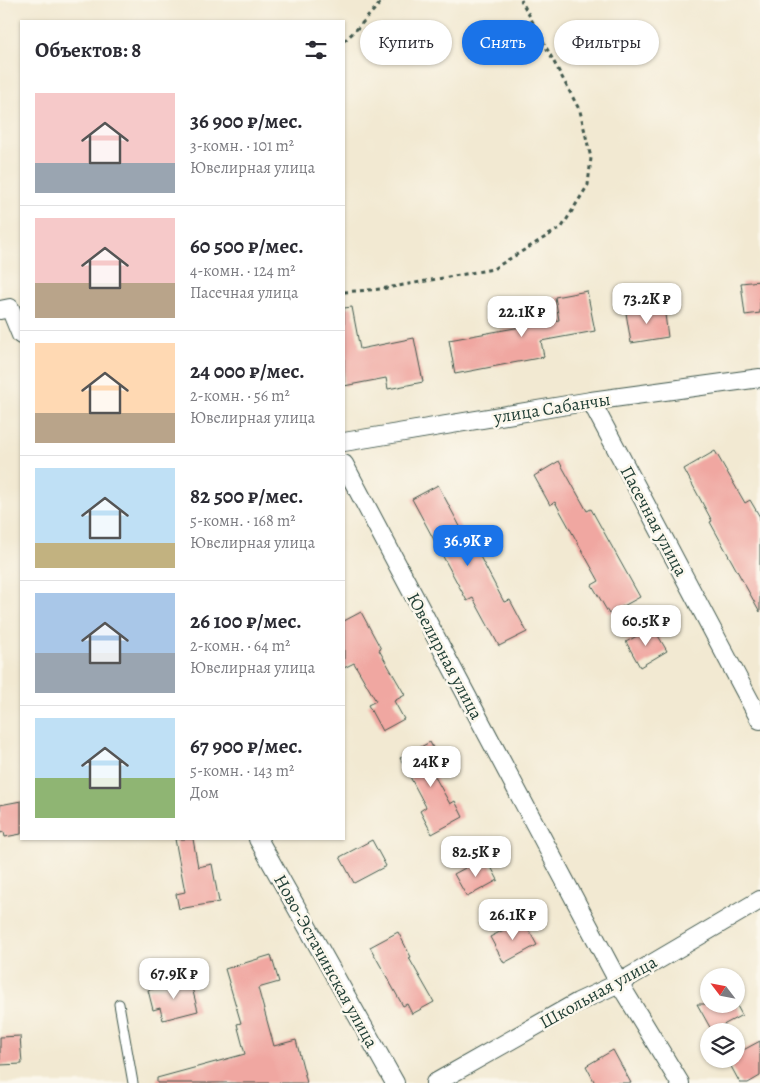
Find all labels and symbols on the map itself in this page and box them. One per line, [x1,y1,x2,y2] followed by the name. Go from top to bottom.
[601,282,693,325] pin: 73.2K ₽
[476,296,568,338] pin: 22.1K ₽
[491,387,612,429] street label: улица Сабанчы
[615,461,694,581] street label: Пасечная улица
[422,524,514,567] pin: 36.9K ₽
[401,588,489,724] street label: Ювелирная улица
[600,604,692,647] pin: 60.5K ₽
[396,746,466,788] pin: 24K ₽
[430,836,522,878] pin: 82.5K ₽
[268,870,384,1053] street label: Ново-Эстачинская улица
[467,898,559,941] pin: 26.1K ₽
[535,949,662,1034] street label: Школьная улица
[128,958,220,1000] pin: 67.9K ₽
[700,968,745,1012] north arrow

